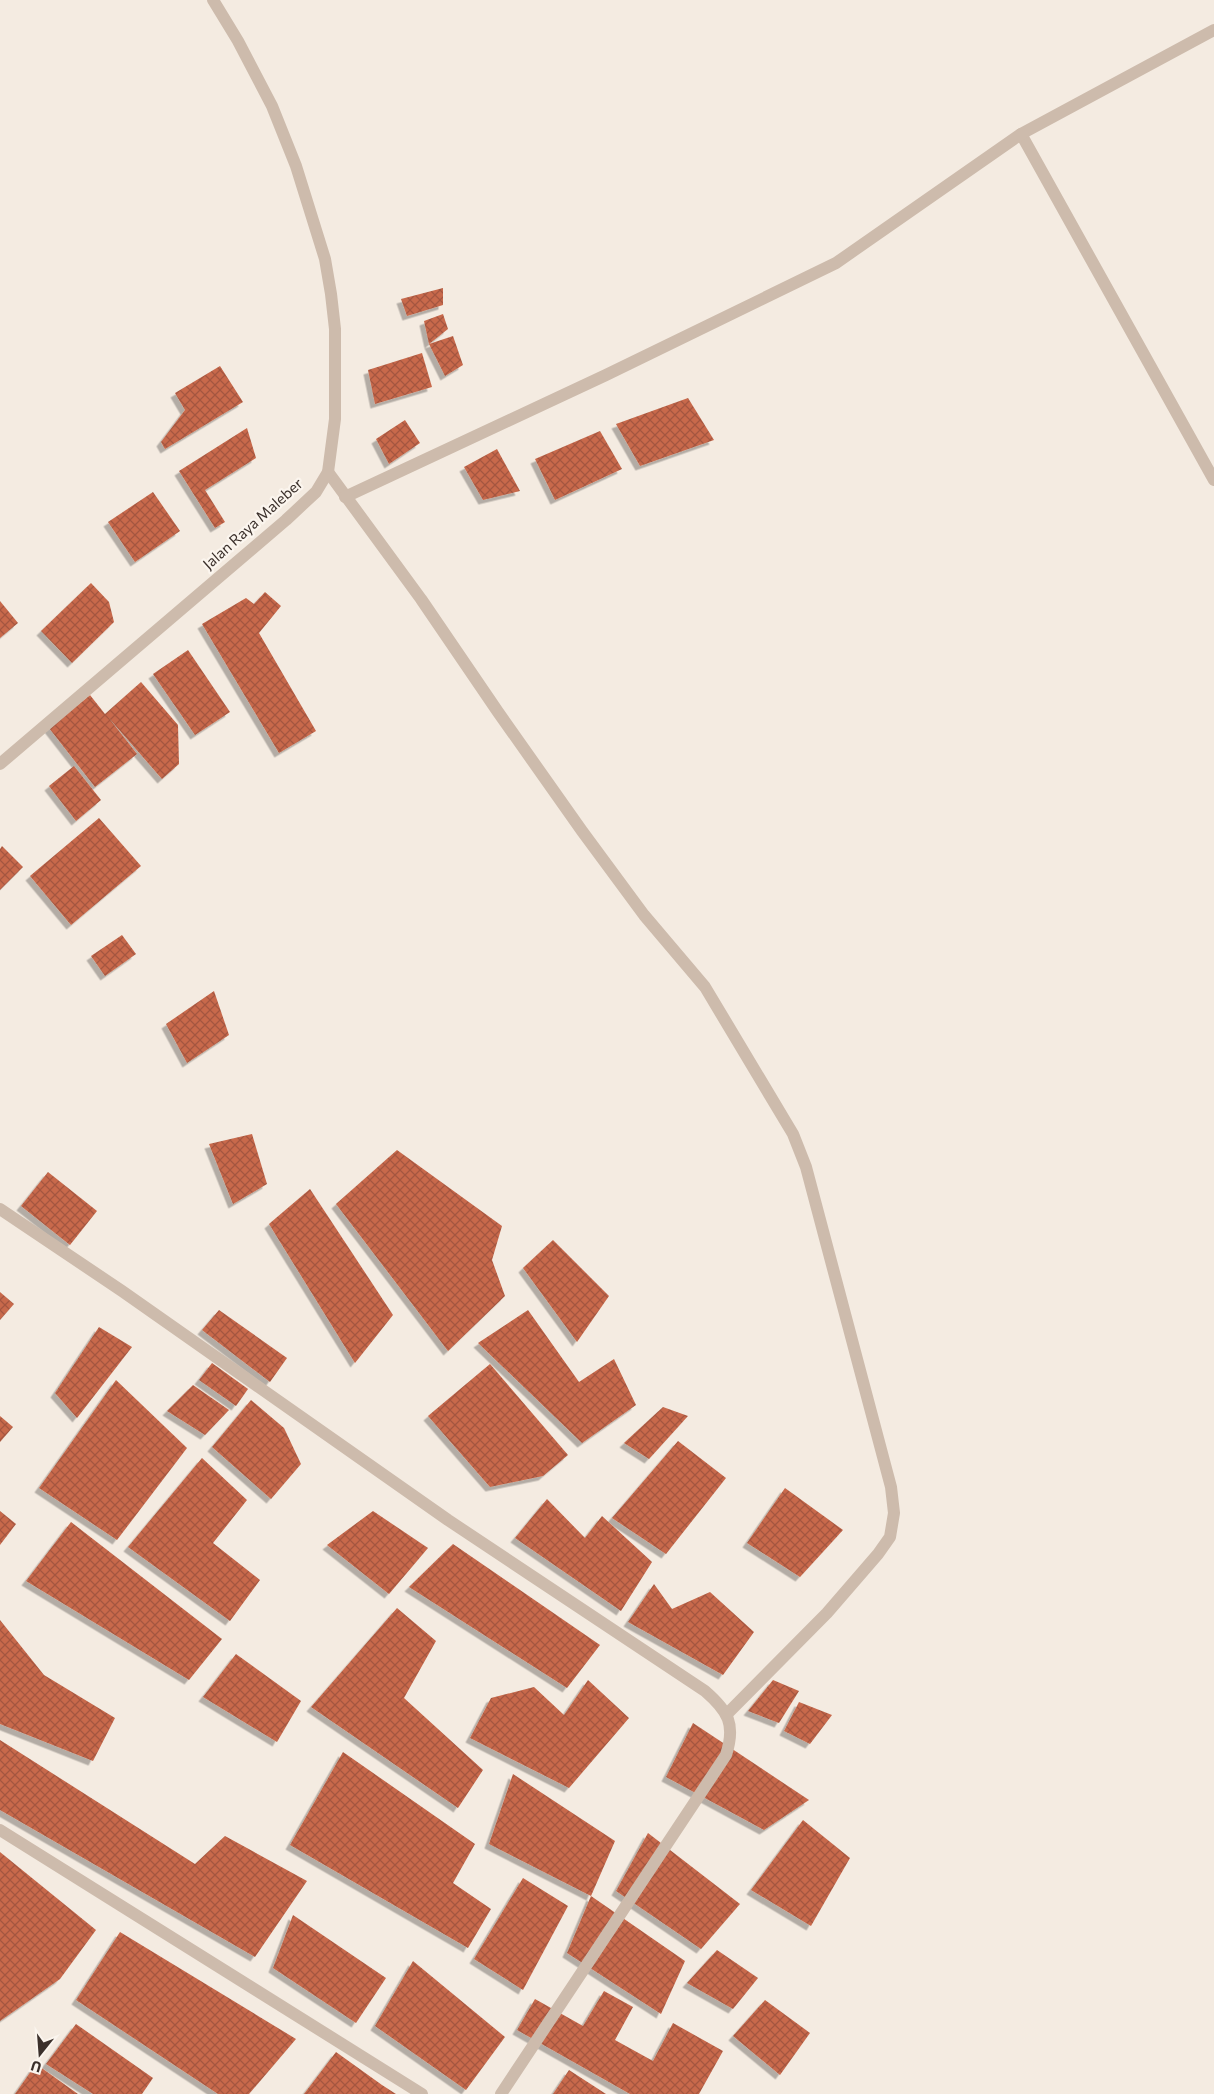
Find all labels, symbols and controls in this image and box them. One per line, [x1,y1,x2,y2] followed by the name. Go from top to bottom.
[199,474,306,573] street label: Jalan Raya Maleber
[15,2029,65,2079] north arrow
[29,2057,43,2077] text: U

